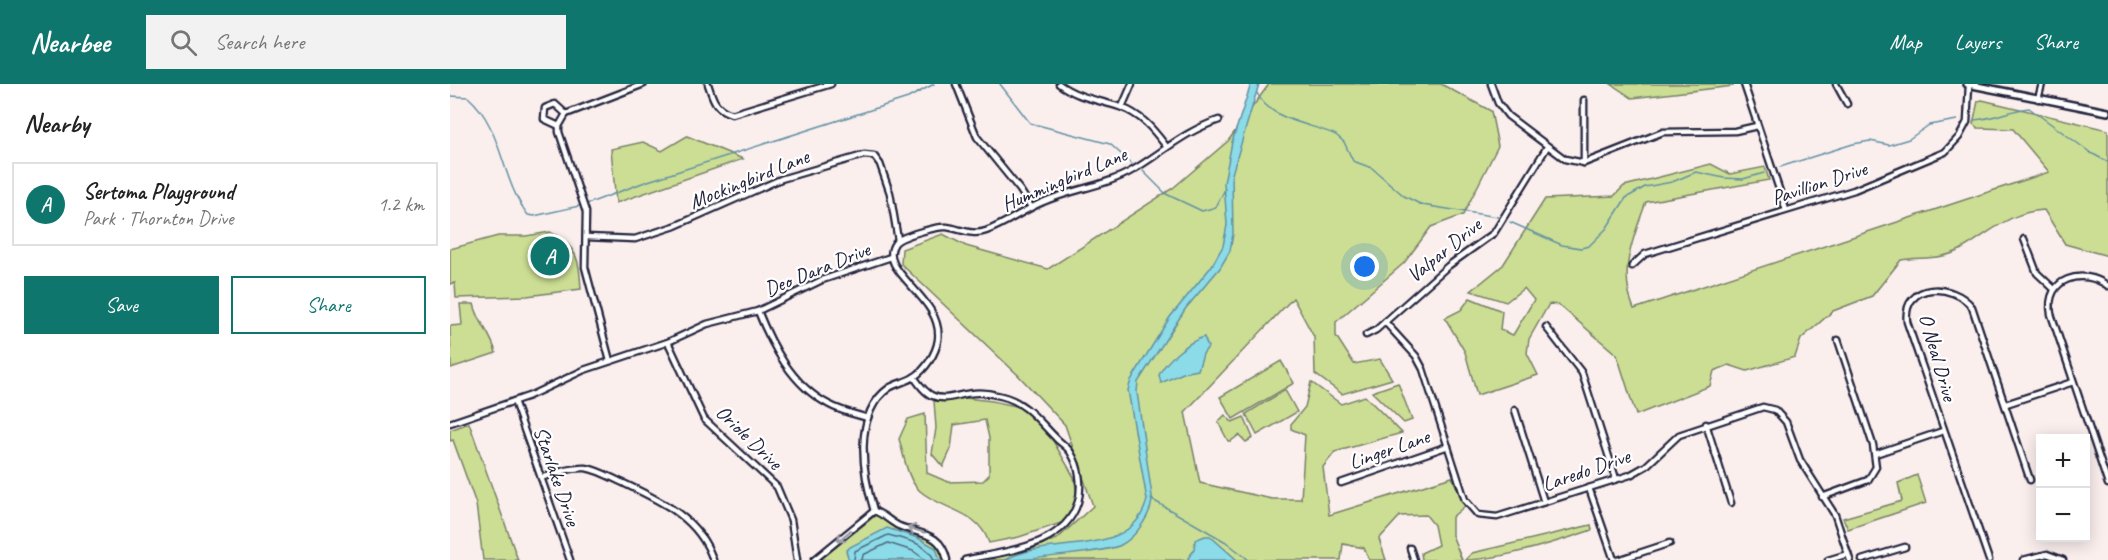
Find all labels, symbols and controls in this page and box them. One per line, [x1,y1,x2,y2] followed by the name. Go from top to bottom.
[146,15,566,69] search box
[30,25,110,60] text: Nearbee
[167,26,200,59] icon: search
[215,28,304,56] text: Search here
[1889,29,1922,55] text: Map
[1955,29,2001,55] text: Layers
[2034,29,2078,55] text: Share
[24,107,89,140] text: Nearby
[998,141,1132,217] street label: Hummingbird Lane
[685,143,814,215] street label: Mockingbird Lane
[1768,155,1871,211] street label: Pavillion Drive
[83,178,234,206] text: Sertoma Playground
[40,192,51,217] text: A
[378,192,424,217] text: 1.2 km
[83,206,233,231] text: Park · Thornton Drive
[1401,211,1488,288] street label: Valpar Drive
[530,234,570,279] pin: A
[760,236,875,302] street label: Deo Dara Drive
[1350,252,1379,281] your location
[24,276,219,334] button: Save
[231,276,426,334] button: Share
[1913,310,1963,406] street label: O Neal Drive
[710,399,789,476] street label: Oriole Drive
[1345,422,1435,475] street label: Linger Lane
[528,423,586,530] street label: Starlake Drive
[2036,434,2090,542] map controls
[2036,434,2090,488] button: +
[1539,443,1634,497] street label: Laredo Drive
[2036,488,2090,542] button: −
[907,524,926,535] one-way arrow
[836,530,852,543] one-way arrow

